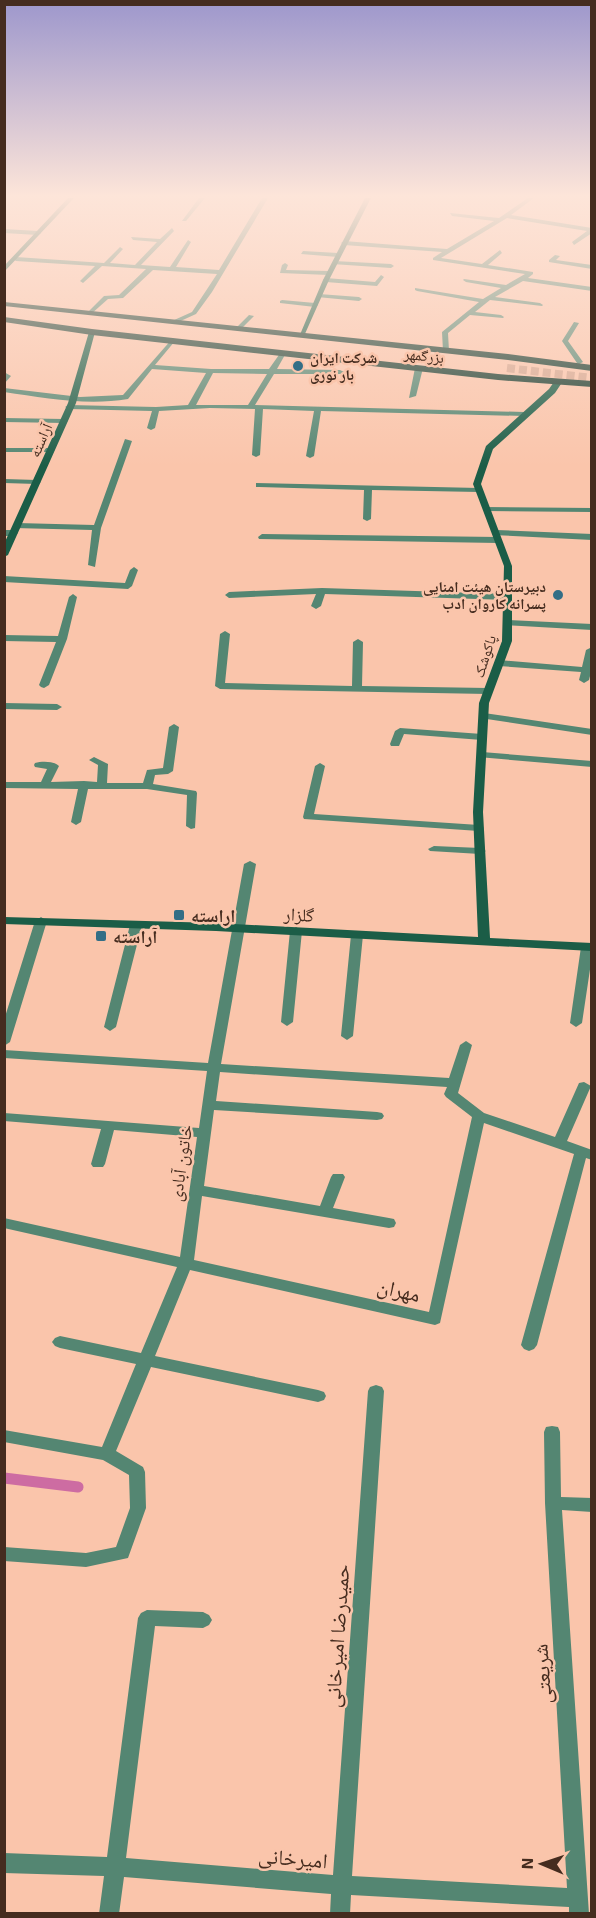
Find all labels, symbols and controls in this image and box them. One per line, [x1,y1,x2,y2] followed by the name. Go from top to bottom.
[402,344,445,367] street label: بزرگمهر
[310,348,377,384] place label: شرکت ایران بار نوری
[291,359,305,373] marker: شرکت ایران بار نوری
[25,419,57,460] street label: آراسته
[423,577,546,613] place label: دبیرستان هیئت امنایی پسرانه کاروان ادب
[551,588,565,602] marker: دبیرستان هیئت امنایی پسرانه کاروان ادب
[469,632,500,680] street label: پاکوشک
[282,902,315,926] street label: گلزار
[191,904,235,926] place label: اراسته
[172,908,186,922] marker: اراسته
[113,925,157,947] place label: آراسته
[94,929,108,943] marker: آراسته
[164,1123,197,1203] street label: خاتون آبادی
[375,1272,423,1307] street label: مهران
[319,1563,355,1709] street label: حمیدرضا امیرخانی
[526,1643,558,1705] street label: شریعتی
[512,1834,572,1894] north arrow
[257,1842,329,1874] street label: امیرخانی
[517,1857,536,1870] text: N

